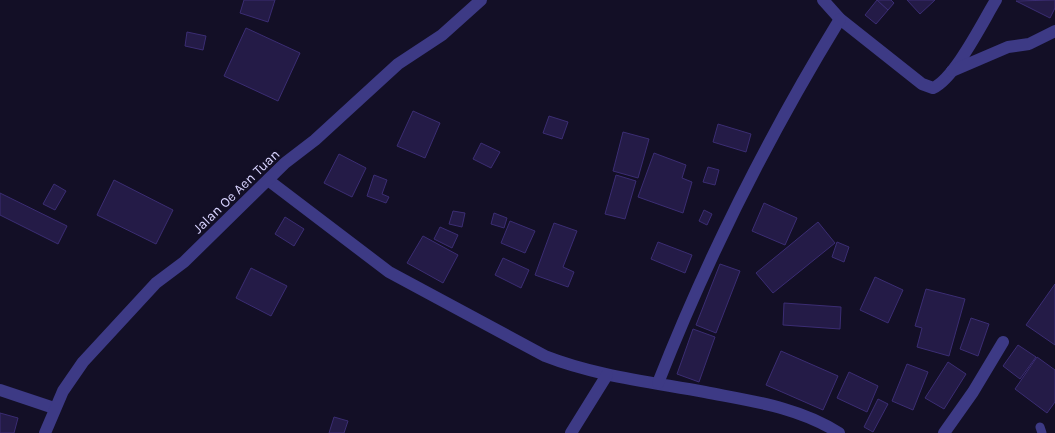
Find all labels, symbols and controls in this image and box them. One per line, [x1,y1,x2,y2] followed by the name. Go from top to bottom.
[189,146,283,237] street label: Jalan Oe Aen Tuan

